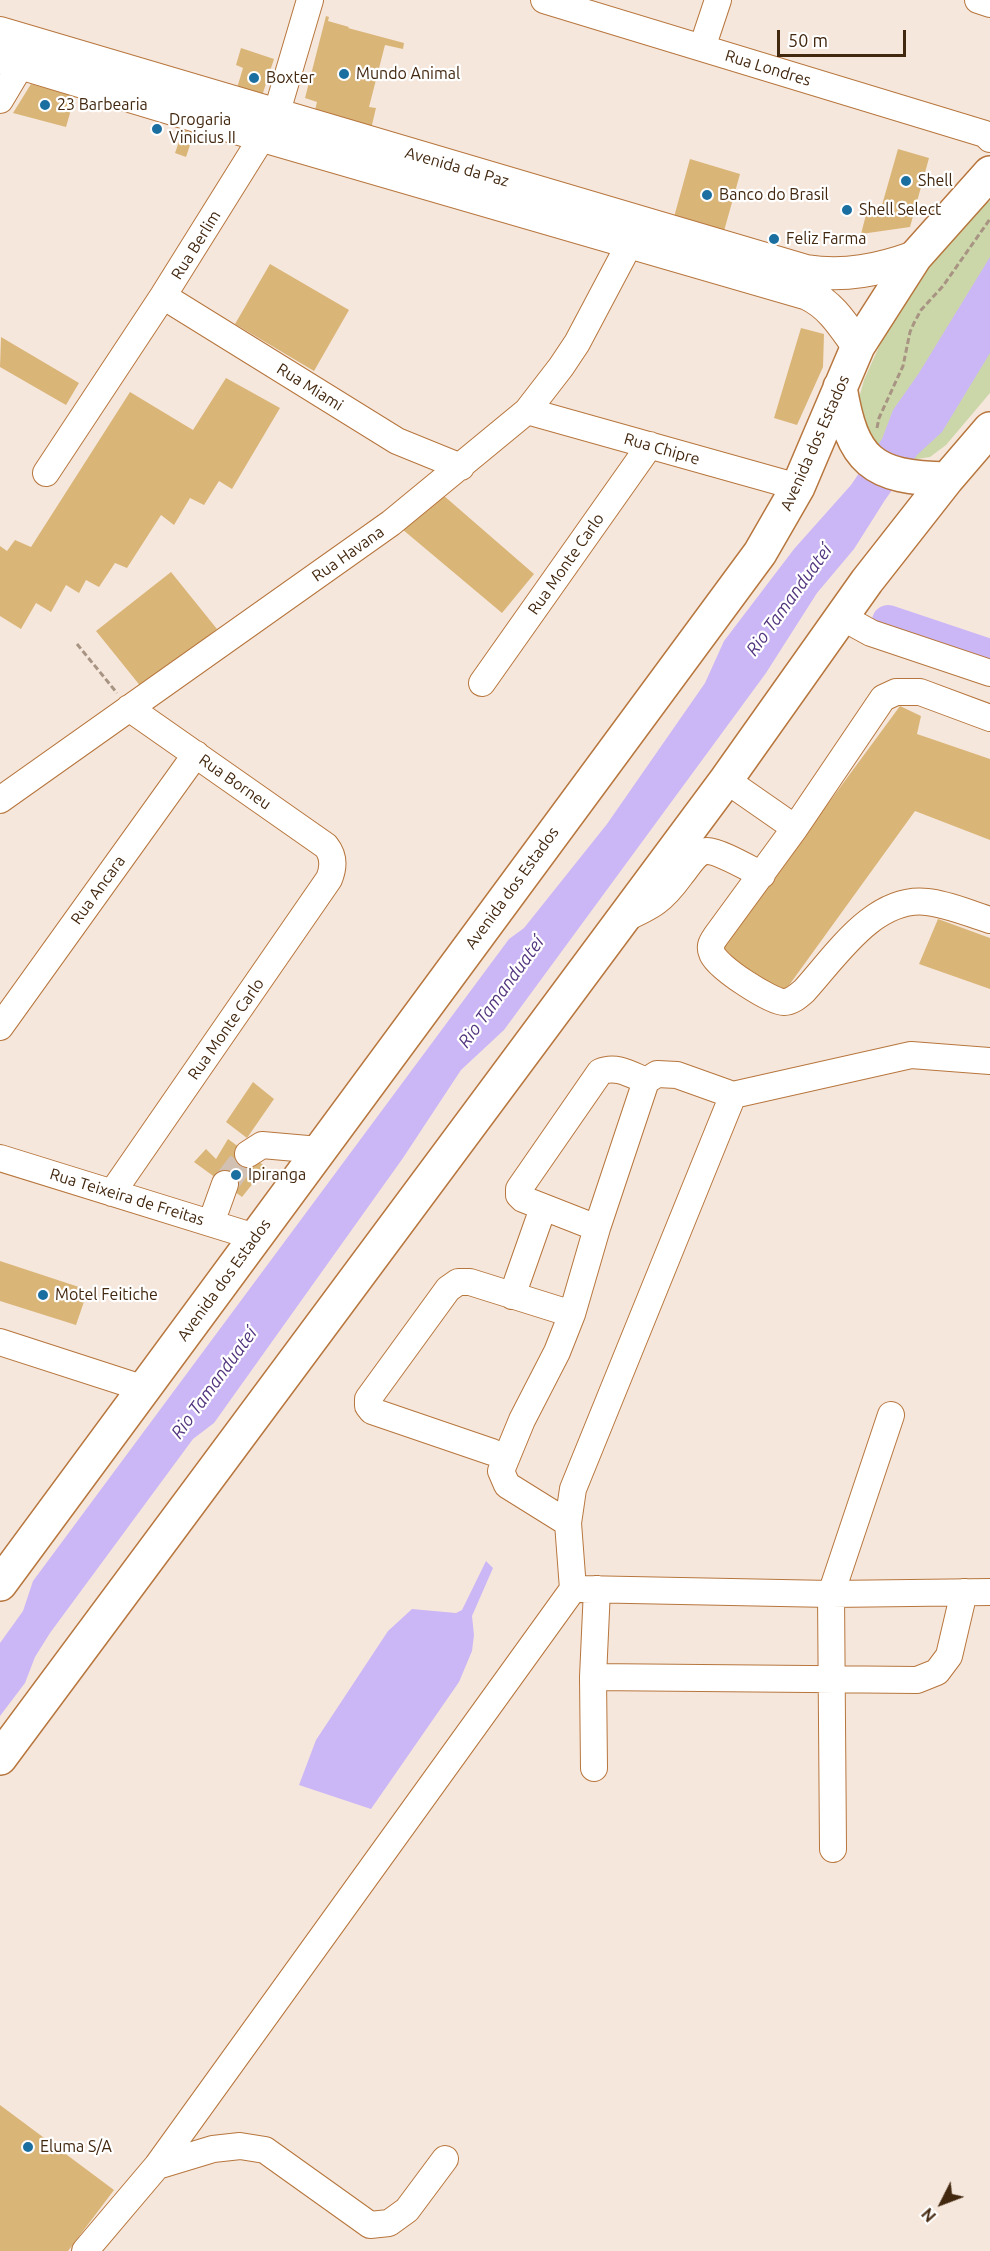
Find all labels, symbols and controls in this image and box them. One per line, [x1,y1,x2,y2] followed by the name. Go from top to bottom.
[780,18,909,56] scale bar
[788,30,828,50] text: 50 m
[723,46,813,90] street label: Rua Londres
[356,64,460,84] place label: Mundo Animal
[337,67,351,81] marker: Mundo Animal
[266,68,315,88] place label: Boxter
[247,71,261,85] marker: Boxter
[57,95,148,115] place label: 23 Barbearia
[38,98,52,112] marker: 23 Barbearia
[169,110,236,148] place label: Drogaria Vinicius II
[150,122,164,136] marker: Drogaria Vinicius II
[403,143,511,191] street label: Avenida da Paz
[918,171,953,191] place label: Shell
[899,174,913,188] marker: Shell
[719,185,829,205] place label: Banco do Brasil
[700,188,714,202] marker: Banco do Brasil
[859,200,941,220] place label: Shell Select
[840,203,854,217] marker: Shell Select
[167,207,225,283] street label: Rua Berlim
[786,229,866,249] place label: Feliz Farma
[767,232,781,246] marker: Feliz Farma
[273,359,347,415] street label: Rua Miami
[776,372,854,514] street label: Avenida dos Estados
[622,429,702,469] street label: Rua Chipre
[524,509,608,619] street label: Rua Monte Carlo
[308,522,388,586] street label: Rua Havana
[741,540,837,660] water label: Rio Tamanduateí
[195,750,275,814] street label: Rua Borneu
[461,823,563,953] street label: Avenida dos Estados
[67,852,129,928] street label: Rua Ancara
[453,932,549,1052] water label: Rio Tamanduateí
[184,974,268,1084] street label: Rua Monte Carlo
[47,1164,207,1230] street label: Rua Teixeira de Freitas
[248,1165,306,1185] place label: Ipiranga
[229,1168,243,1182] marker: Ipiranga
[173,1215,275,1345] street label: Avenida dos Estados
[55,1285,158,1305] place label: Motel Feitiche
[36,1288,50,1302] marker: Motel Feitiche
[166,1323,262,1443] water label: Rio Tamanduateí
[40,2137,112,2157] place label: Eluma S/A
[21,2140,35,2154] marker: Eluma S/A
[912,2173,972,2233] north arrow
[918,2205,939,2226] text: N

